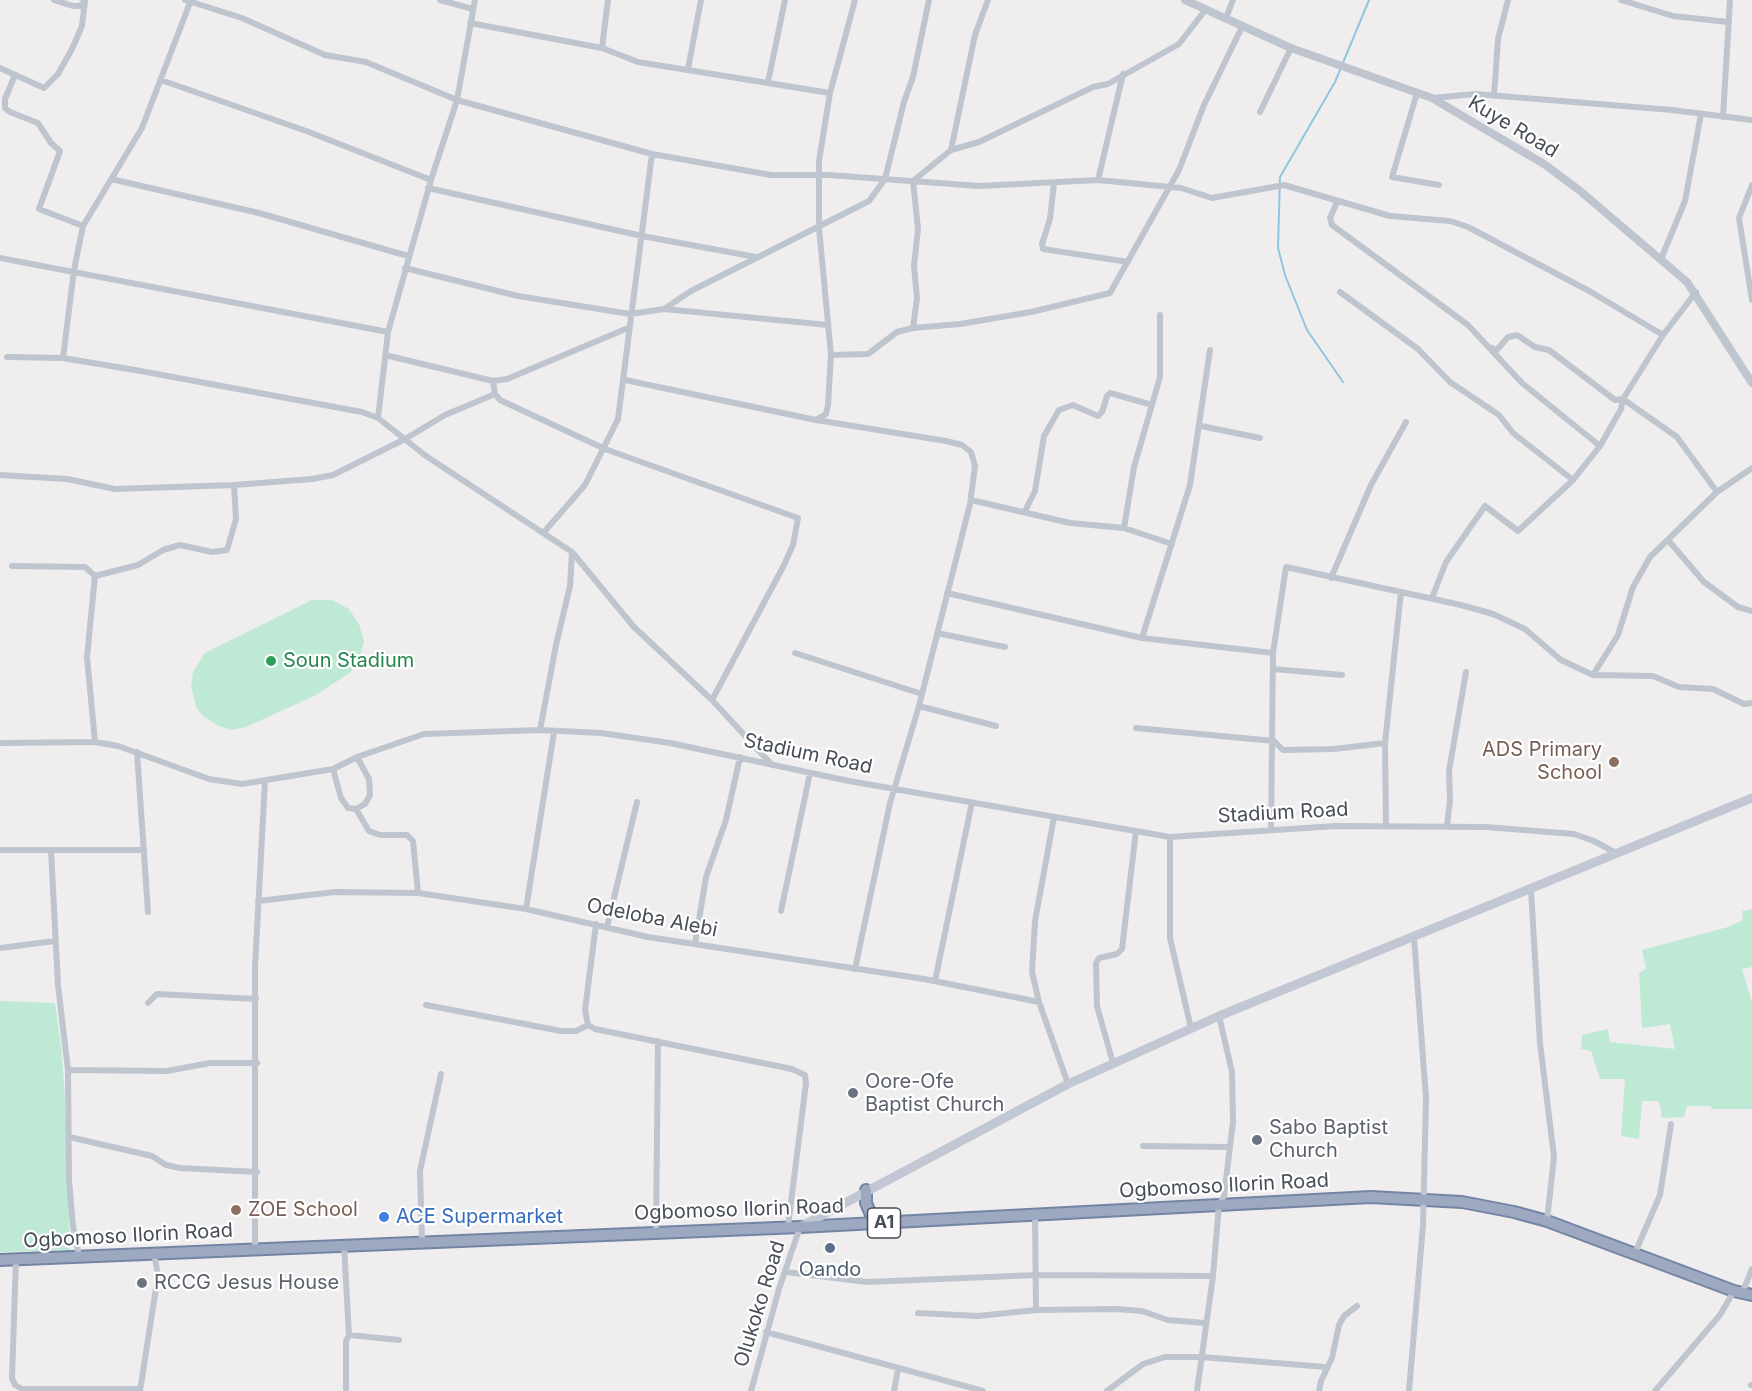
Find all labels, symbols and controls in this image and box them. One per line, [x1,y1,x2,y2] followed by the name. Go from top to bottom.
[1464,91,1562,163] street label: Kuye Road
[283,649,414,673] place label: Soun Stadium
[264,654,278,668] marker: Soun Stadium
[741,729,875,779] street label: Stadium Road
[1482,738,1602,785] place label: ADS Primary School
[1607,755,1621,769] marker: ADS Primary School
[1217,798,1349,828] street label: Stadium Road
[585,894,719,942] street label: Odeloba Alebi
[865,1070,1004,1117] place label: Oore-Ofe Baptist Church
[846,1086,860,1100] marker: Oore-Ofe Baptist Church
[1269,1116,1388,1163] place label: Sabo Baptist Church
[1250,1133,1264,1147] marker: Sabo Baptist Church
[1118,1169,1330,1203] street label: Ogbomoso Ilorin Road
[634,1194,844,1226] street label: Ogbomoso Ilorin Road
[248,1198,358,1222] place label: ZOE School
[229,1203,243,1217] marker: ZOE School
[396,1205,563,1229] place label: ACE Supermarket
[868,1208,900,1238] road number: A1
[377,1210,391,1224] marker: ACE Supermarket
[22,1219,234,1253] street label: Ogbomoso Ilorin Road
[729,1238,791,1370] street label: Olukoko Road
[823,1241,837,1255] marker: Oando
[799,1258,861,1282] place label: Oando
[154,1271,339,1295] place label: RCCG Jesus House
[135,1276,149,1290] marker: RCCG Jesus House

